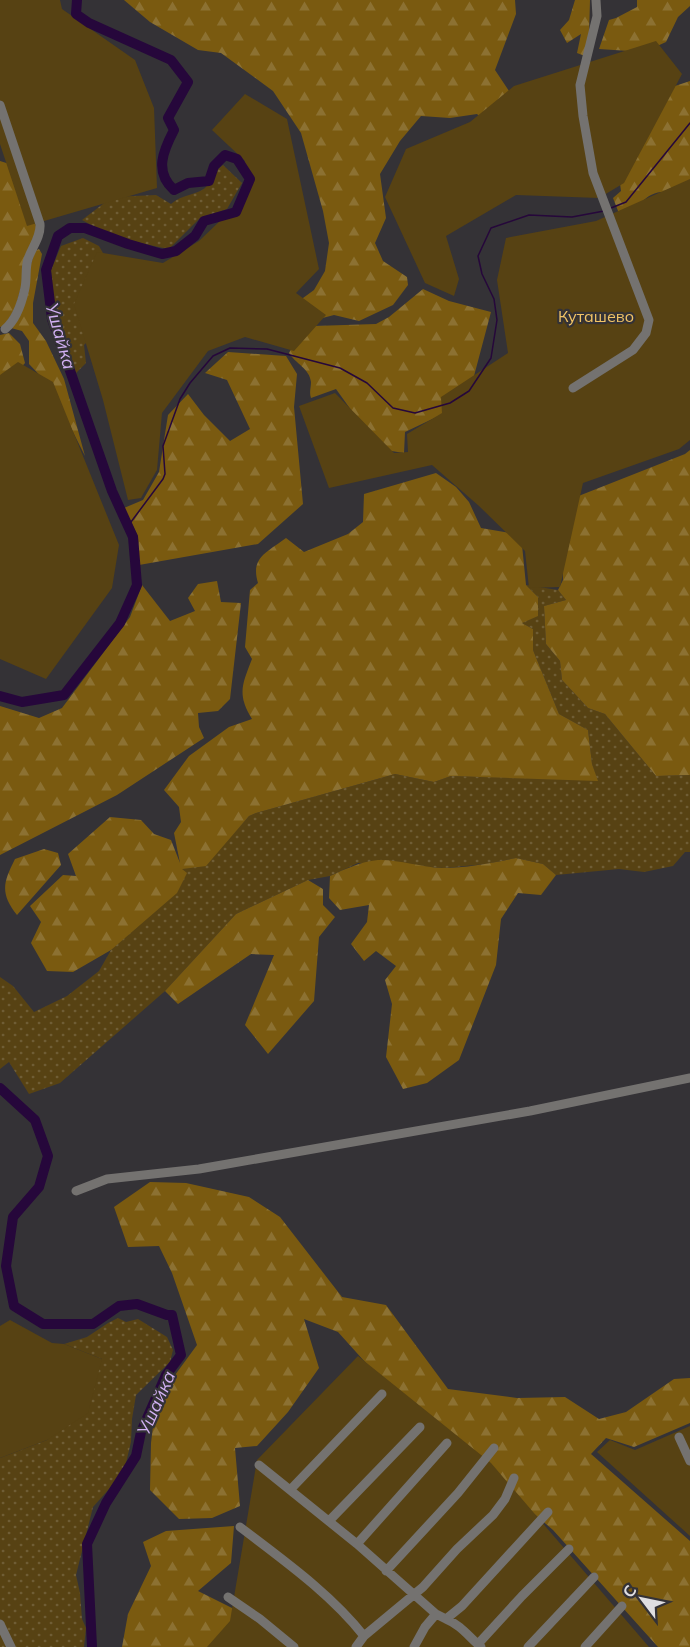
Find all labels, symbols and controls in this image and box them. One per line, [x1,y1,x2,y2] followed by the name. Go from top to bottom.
[41,300,81,372] water label: Ушайка
[558,306,634,326] park label: Куташево
[132,1367,180,1439] water label: Ушайка
[612,1569,672,1629] north arrow
[618,1581,641,1601] text: С

